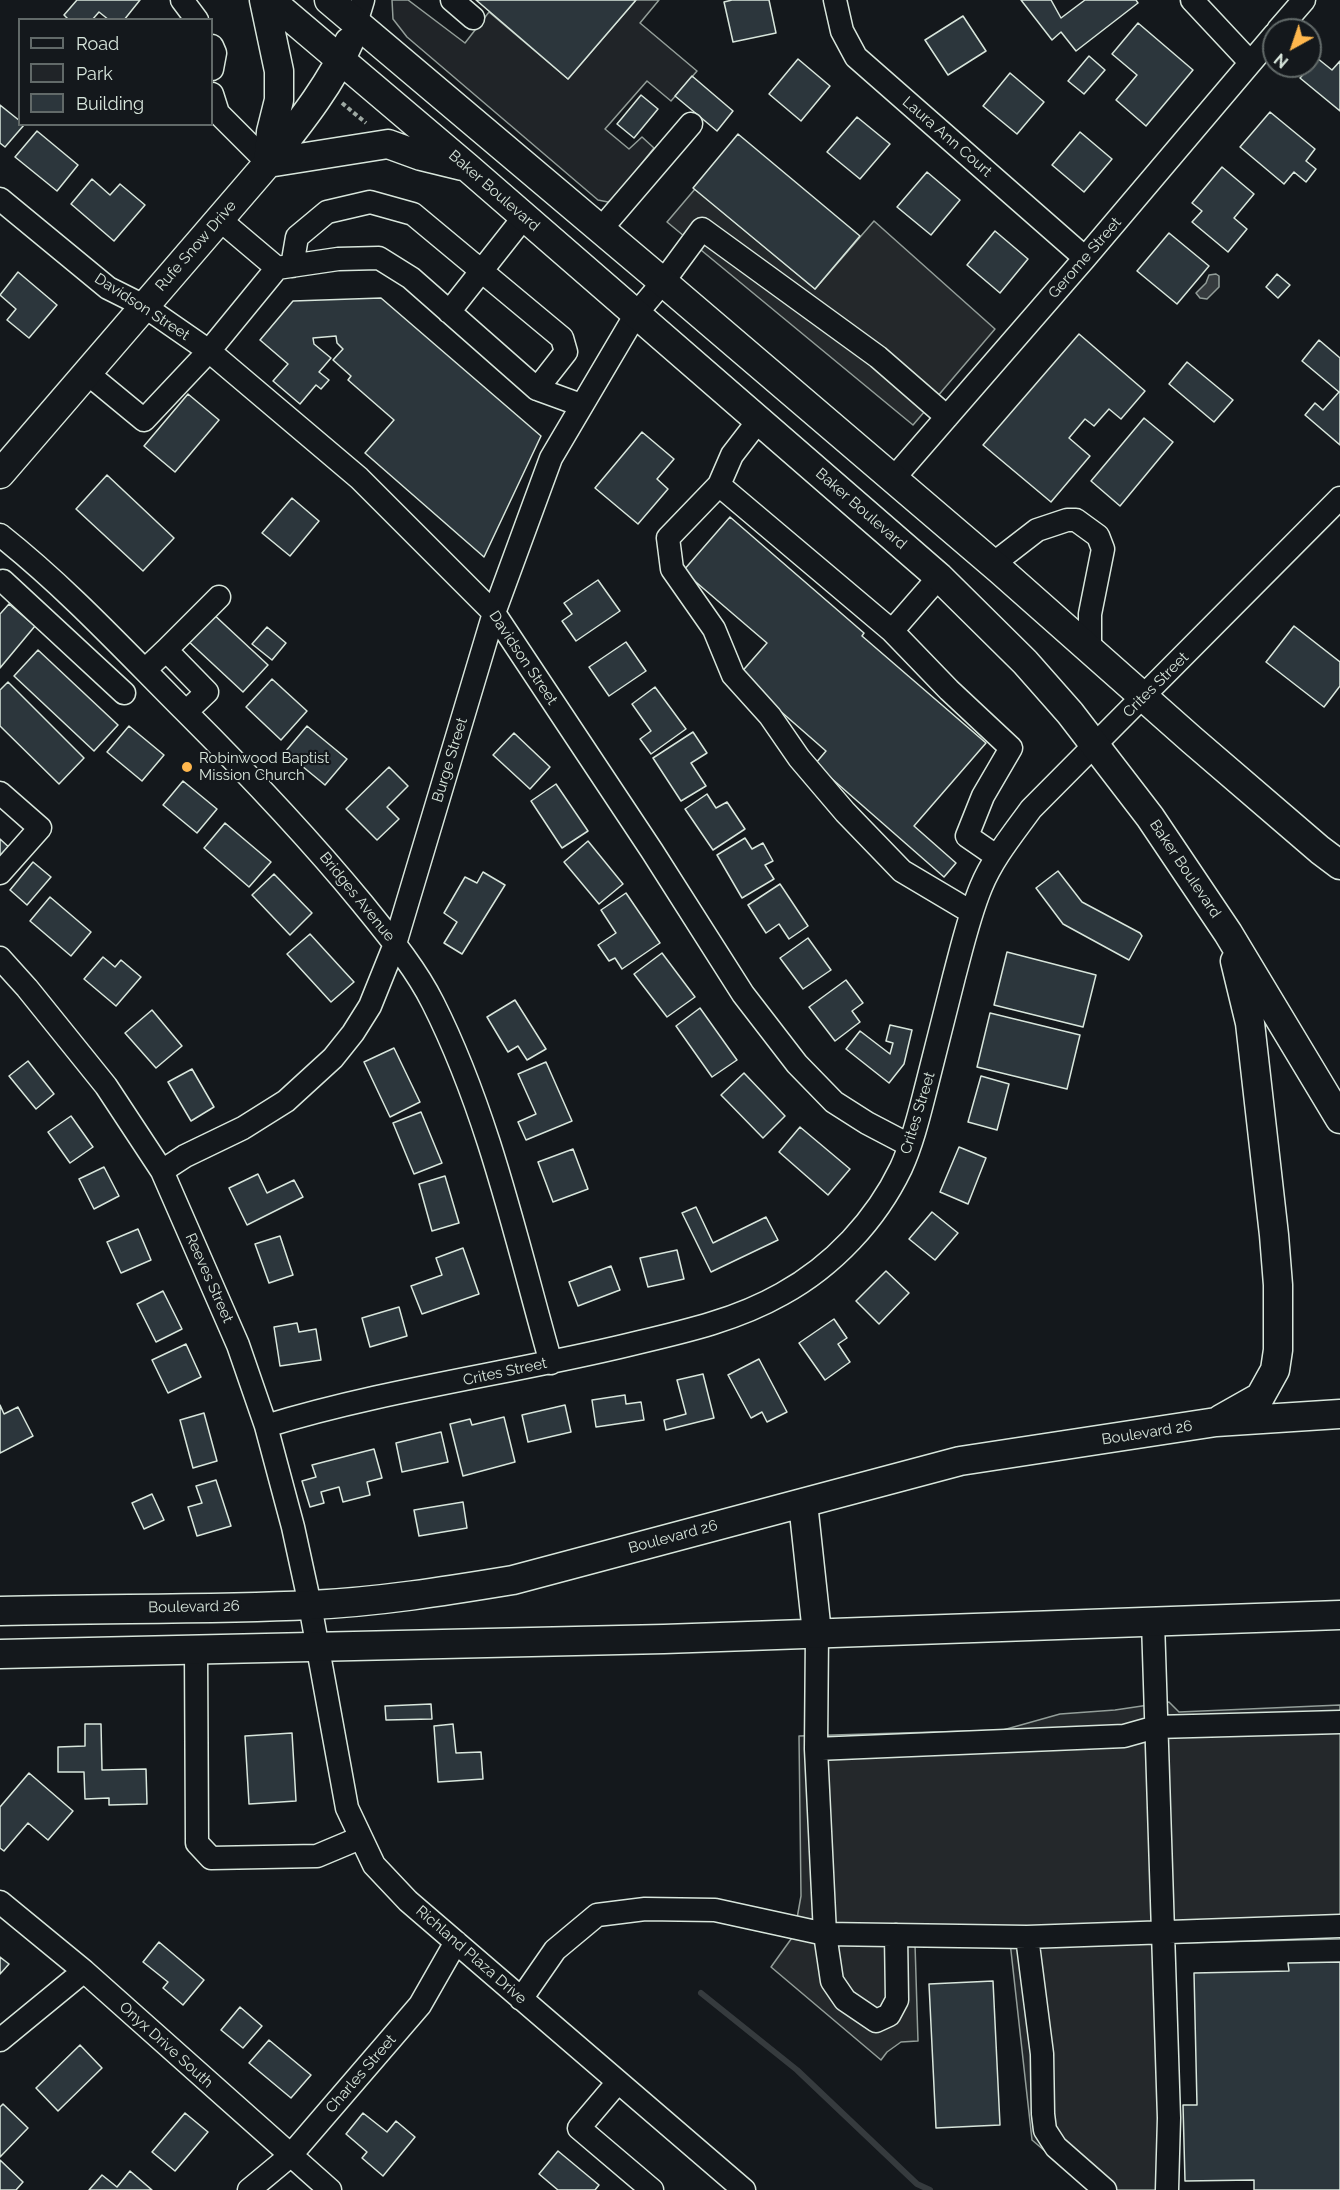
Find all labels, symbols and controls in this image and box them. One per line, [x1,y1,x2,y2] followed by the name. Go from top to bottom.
[18,18,213,126] legend
[1262,18,1322,78] north arrow
[76,33,119,54] text: Road
[1271,49,1292,72] text: N
[76,63,113,84] text: Park
[76,93,144,114] text: Building
[898,93,996,181] street label: Laura Ann Court
[445,147,543,235] street label: Baker Boulevard
[152,197,240,295] street label: Rufe Snow Drive
[1045,214,1125,302] street label: Gerome Street
[91,270,193,344] street label: Davidson Street
[812,465,910,553] street label: Baker Boulevard
[485,608,561,708] street label: Davidson Street
[1120,649,1192,721] street label: Crites Street
[429,716,471,804] street label: Burge Street
[199,749,329,784] place label: Robinwood Baptist Mission Church
[180,760,194,774] marker: Robinwood Baptist Mission Church
[1146,817,1224,921] street label: Baker Boulevard
[316,849,398,945] street label: Bridges Avenue
[897,1070,939,1156] street label: Crites Street
[181,1230,237,1326] street label: Reeves Street
[461,1354,549,1390] street label: Crites Street
[1100,1417,1194,1449] street label: Boulevard 26
[626,1516,720,1558] street label: Boulevard 26
[148,1597,240,1617] street label: Boulevard 26
[412,1902,530,2008] street label: Richland Plaza Drive
[116,1998,216,2092] street label: Onyx Drive South
[322,2031,400,2117] street label: Charles Street

